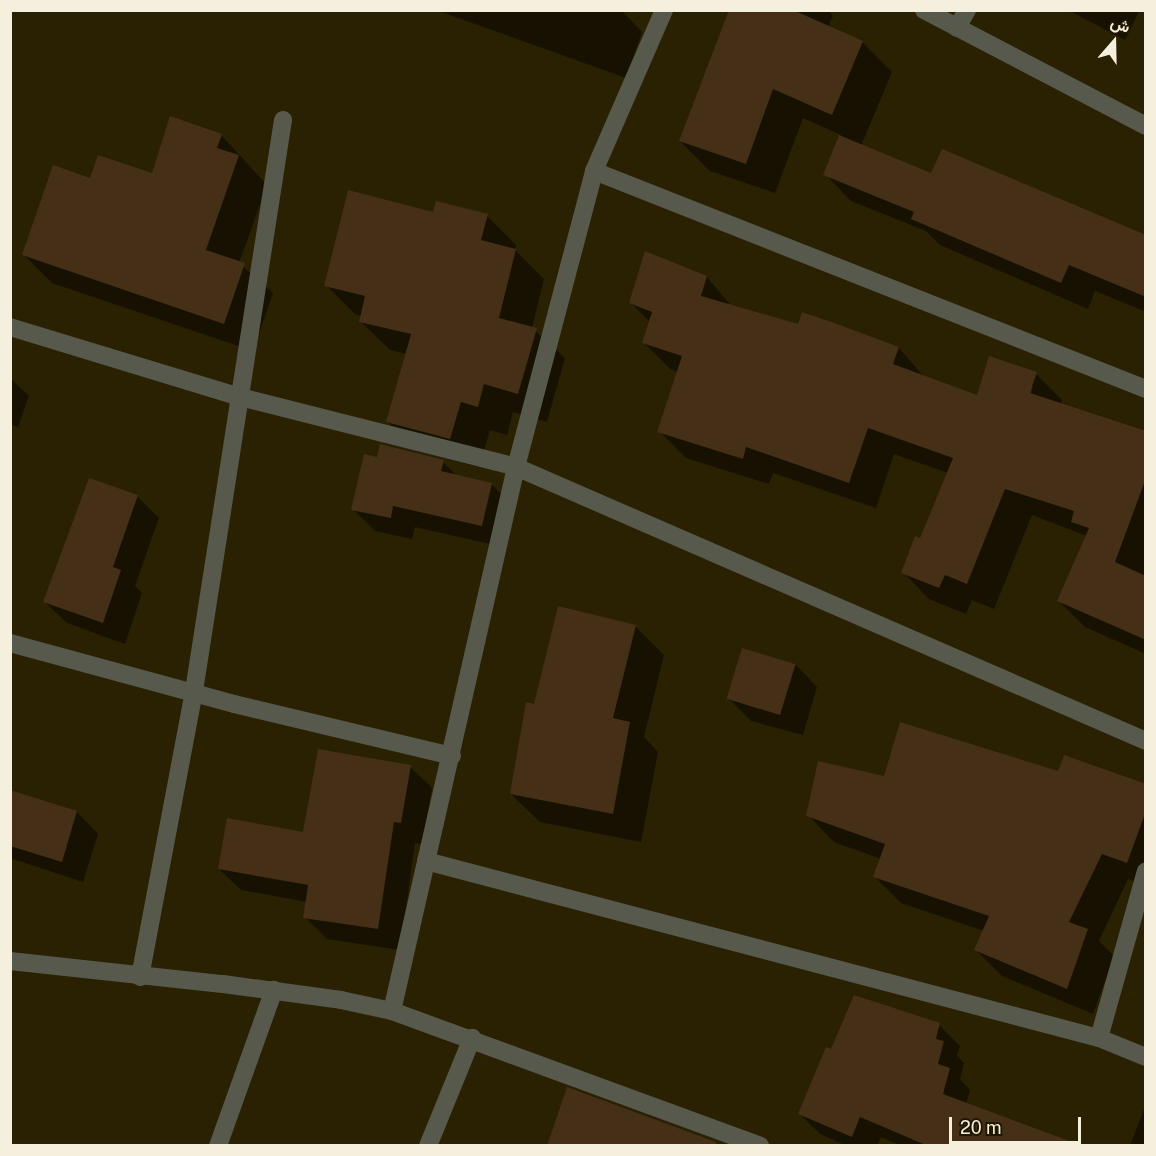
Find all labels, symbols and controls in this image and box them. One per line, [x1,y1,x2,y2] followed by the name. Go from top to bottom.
[1084,12,1144,72] north arrow
[1108,12,1133,37] text: ش
[952,1105,1084,1143] scale bar
[960,1117,1002,1138] text: 20 m

